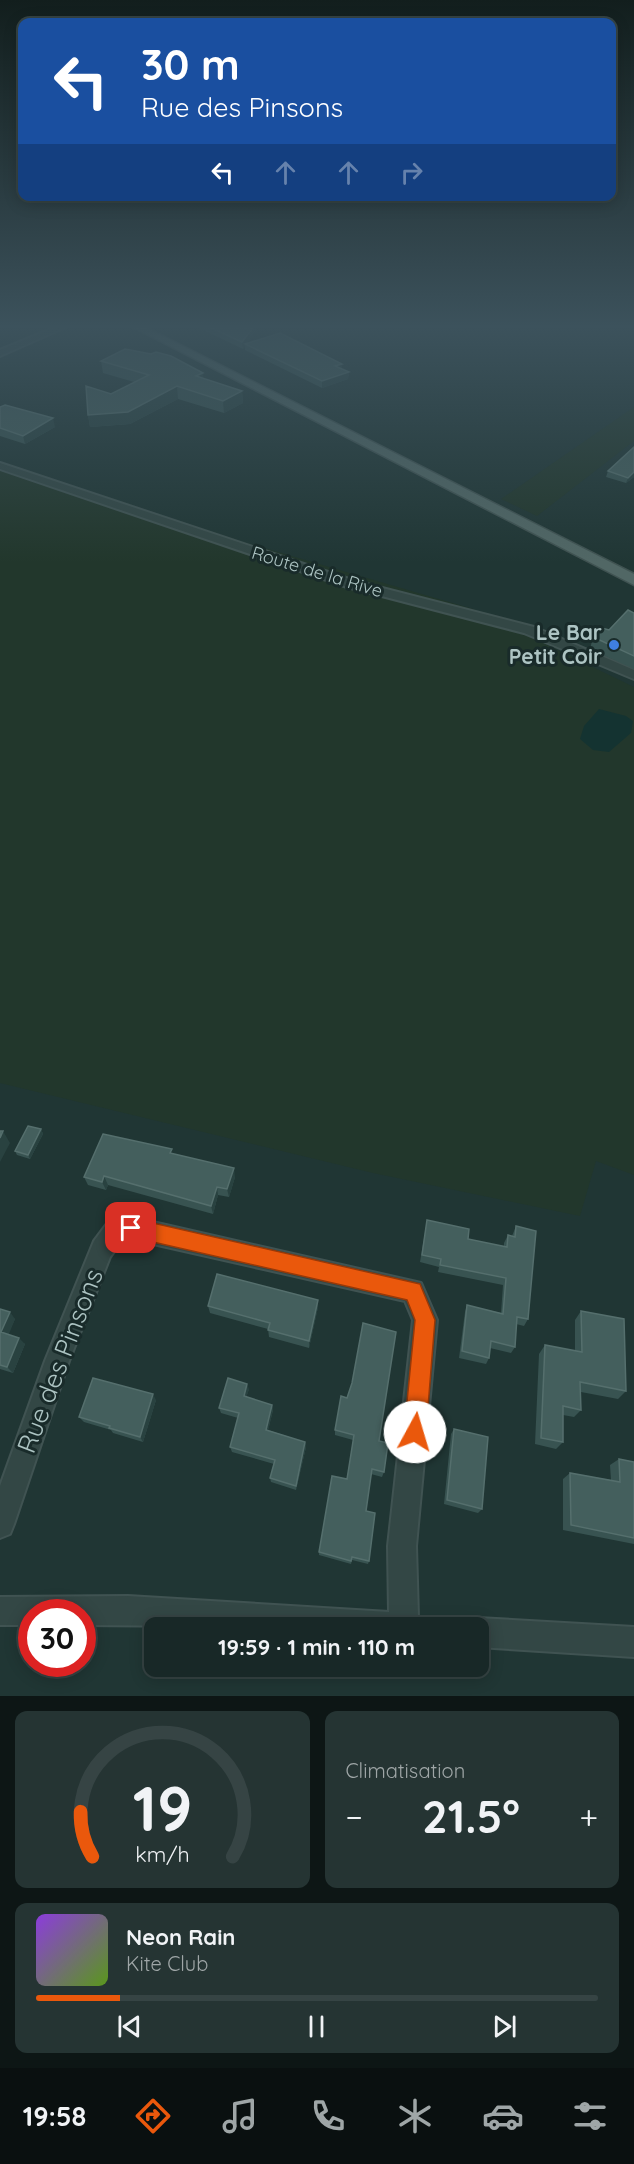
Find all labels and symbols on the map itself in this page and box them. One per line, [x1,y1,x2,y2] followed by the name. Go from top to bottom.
[249,541,385,602] street label: Route de la Rive
[509,619,602,669] place label: Le Bar Petit Coir
[607,638,621,652] marker: Le Bar Petit Coir
[105,1202,156,1253] pin
[9,1264,110,1458] street label: Rue des Pinsons
[383,1400,447,1464] position arrow
[18,1599,96,1677] speed limit sign: 30

